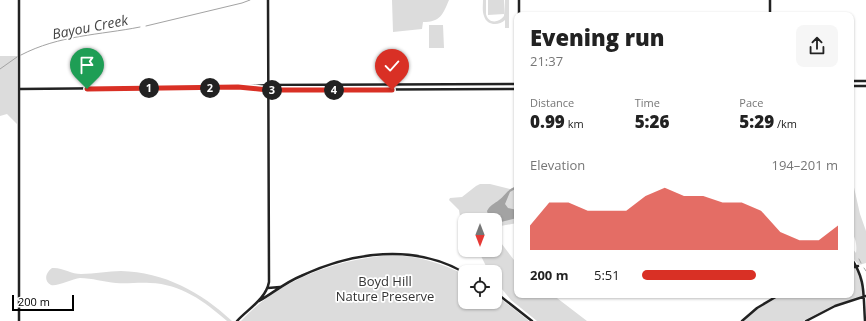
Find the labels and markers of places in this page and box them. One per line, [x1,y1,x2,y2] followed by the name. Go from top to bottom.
[70,48,104,89] pin
[375,49,409,90] pin
[139,78,159,98] pin: 1
[200,78,220,98] pin: 2
[262,80,282,100] pin: 3
[324,80,344,100] pin: 4

